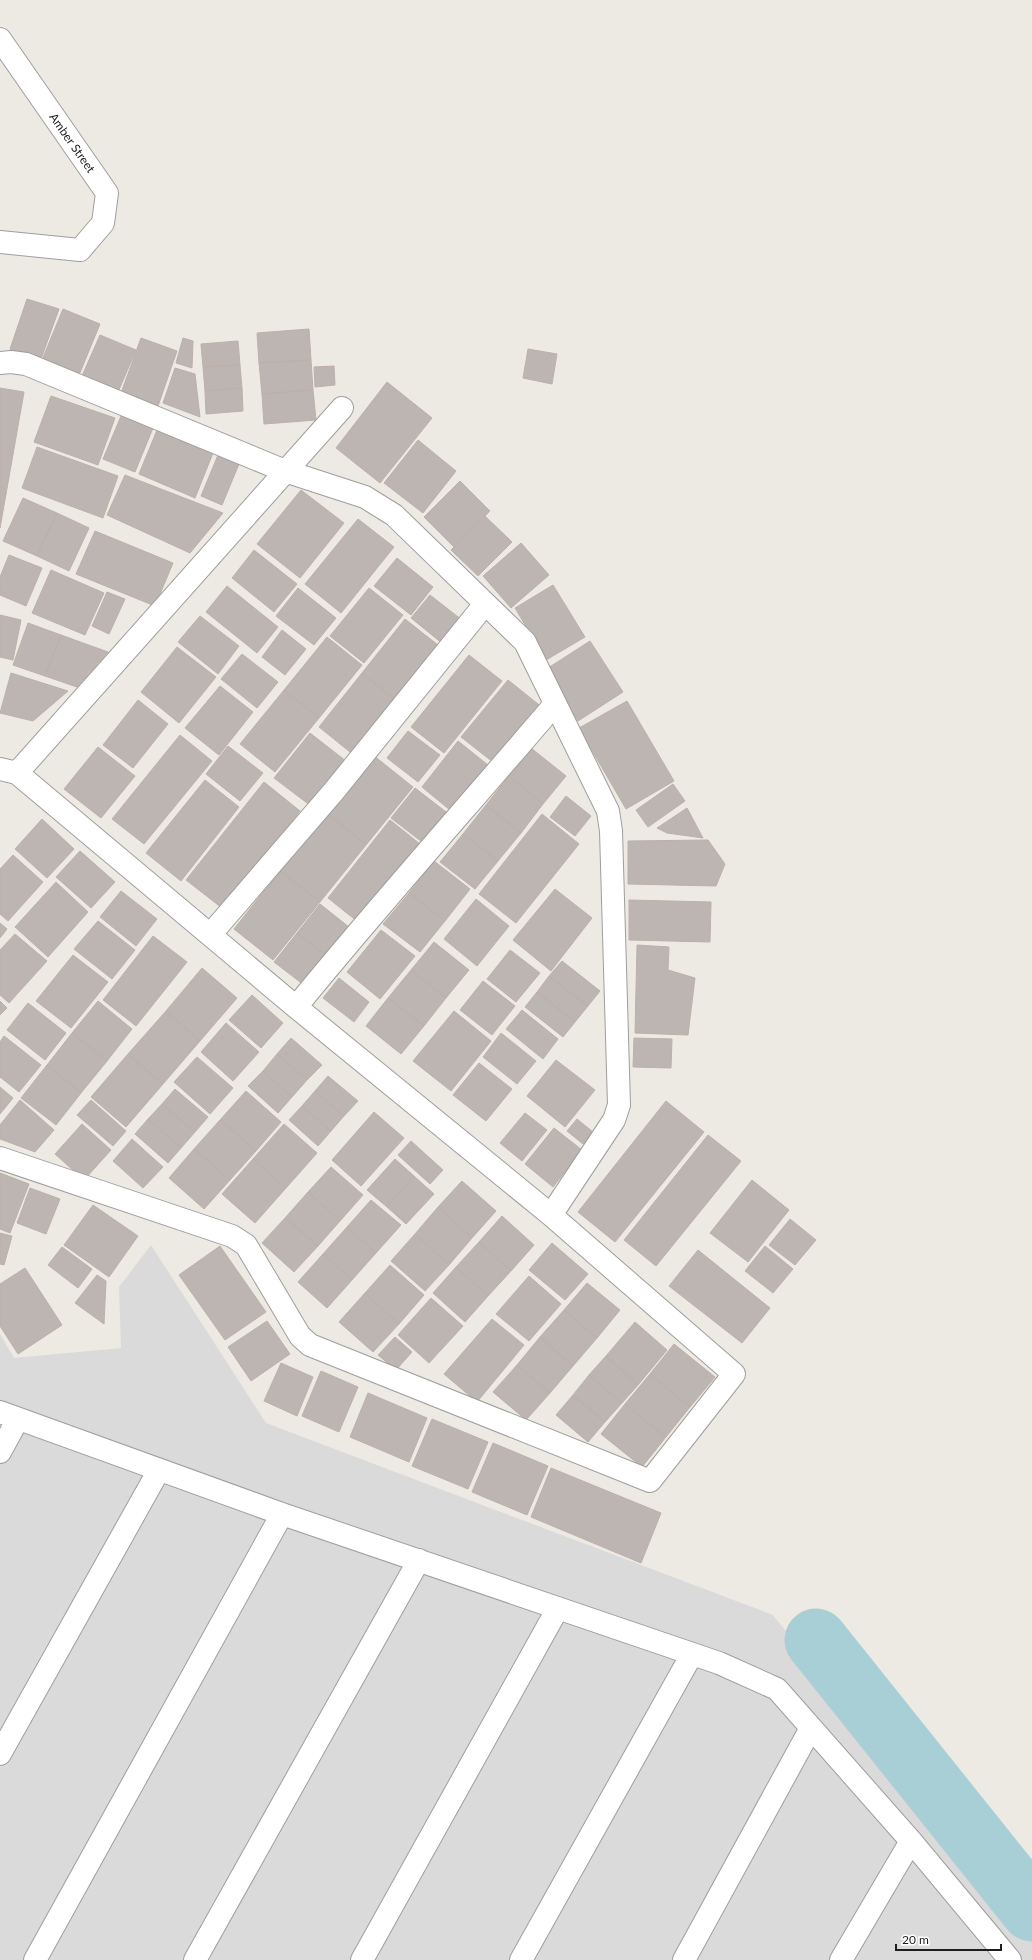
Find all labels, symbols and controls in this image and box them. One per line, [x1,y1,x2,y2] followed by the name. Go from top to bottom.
[46,110,99,176] street label: Amber Street
[896,1926,1001,1952] scale bar
[902,1932,929,1947] text: 20 m

